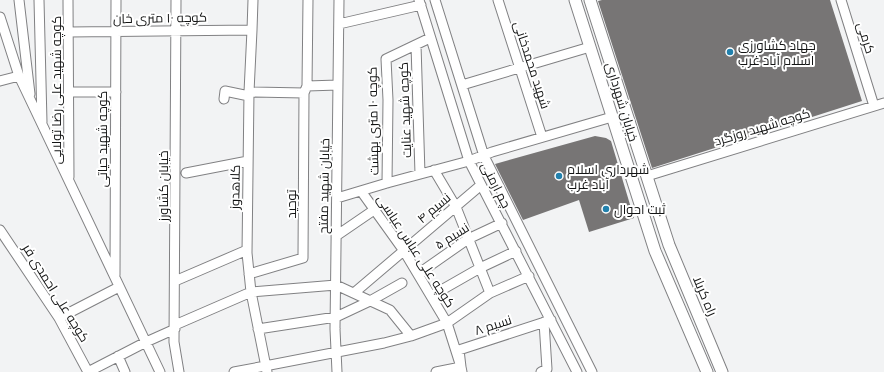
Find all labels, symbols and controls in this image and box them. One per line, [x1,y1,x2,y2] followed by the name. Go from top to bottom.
[113,10,207,28] street label: کوچه ۱۰ متری خان
[49,16,66,164] street label: کوچه شهید علی رضا تولایی
[511,19,553,111] street label: شهید محمدخانی
[854,21,878,55] street label: کرمی
[738,38,816,70] place label: جهاد کشاورزی اسلام آباد غرب
[725,47,735,57] marker: جهاد کشاورزی اسلام آباد غرب
[603,61,641,143] street label: خیابان شهرداری
[396,62,416,158] street label: کوچه شهید عنایت
[365,67,383,175] street label: کوچه ۱۰ متری بهشت
[95,91,112,187] street label: کوچه شهید حیاتی
[712,105,812,151] street label: کوچه شهید روزگرد
[316,138,333,234] street label: خیابان شهید مفتح
[156,151,171,223] street label: خیابان کشاورز
[476,160,514,211] street label: چم ارمنی
[567,162,649,192] place label: شهرداری اسلام آباد غرب
[227,165,243,210] street label: کلاهدوز
[554,171,564,181] marker: شهرداری اسلام آباد غرب
[284,189,299,218] street label: توحید
[414,190,455,228] street label: نسیم ۴
[372,192,458,311] street label: کوچه علی عباس عباسی
[614,202,666,218] place label: ثبت احوال
[601,204,611,214] marker: ثبت احوال
[432,220,473,254] street label: نسیم ۵
[18,240,92,346] street label: کوچه علی احمدی فر
[690,274,720,318] street label: راه کربلا
[472,312,514,340] street label: نسیم ۸

